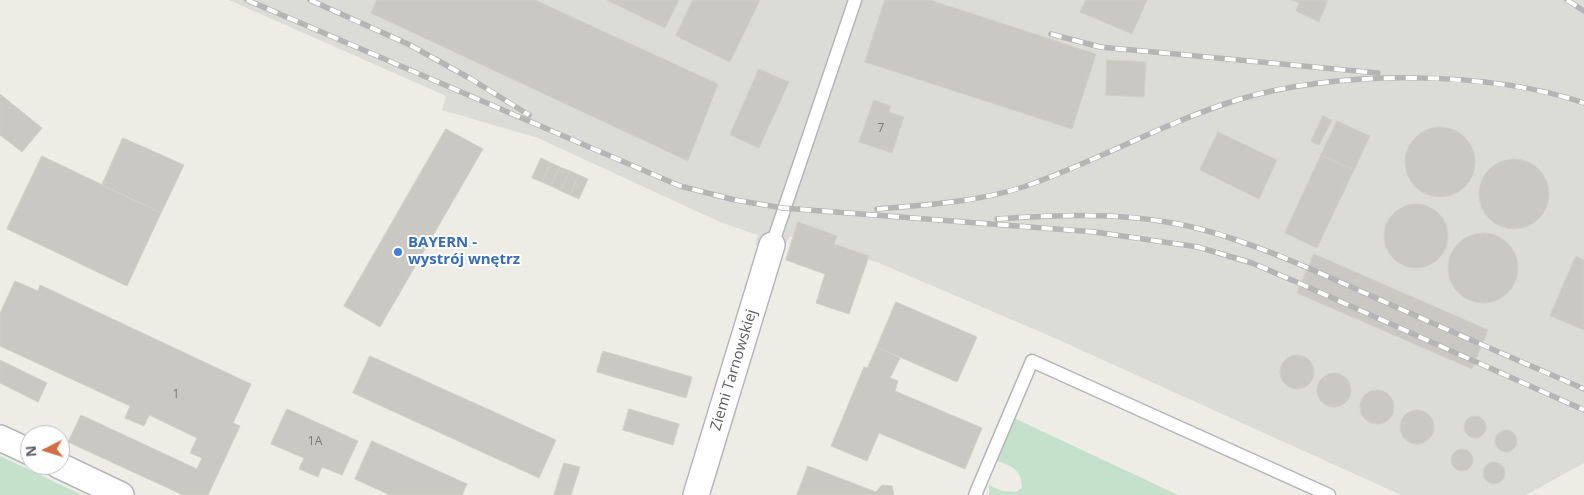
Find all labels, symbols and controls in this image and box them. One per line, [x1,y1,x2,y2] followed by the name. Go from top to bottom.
[878,122,884,136] house number: 7
[408,234,520,269] place label: BAYERN - wystrój wnętrz
[392,246,404,258] marker: BAYERN - wystrój wnętrz
[707,307,761,433] street label: Ziemi Tarnowskiej
[173,388,179,402] house number: 1
[20,425,70,475] north arrow
[308,435,322,449] house number: 1A
[21,445,41,458] text: N

